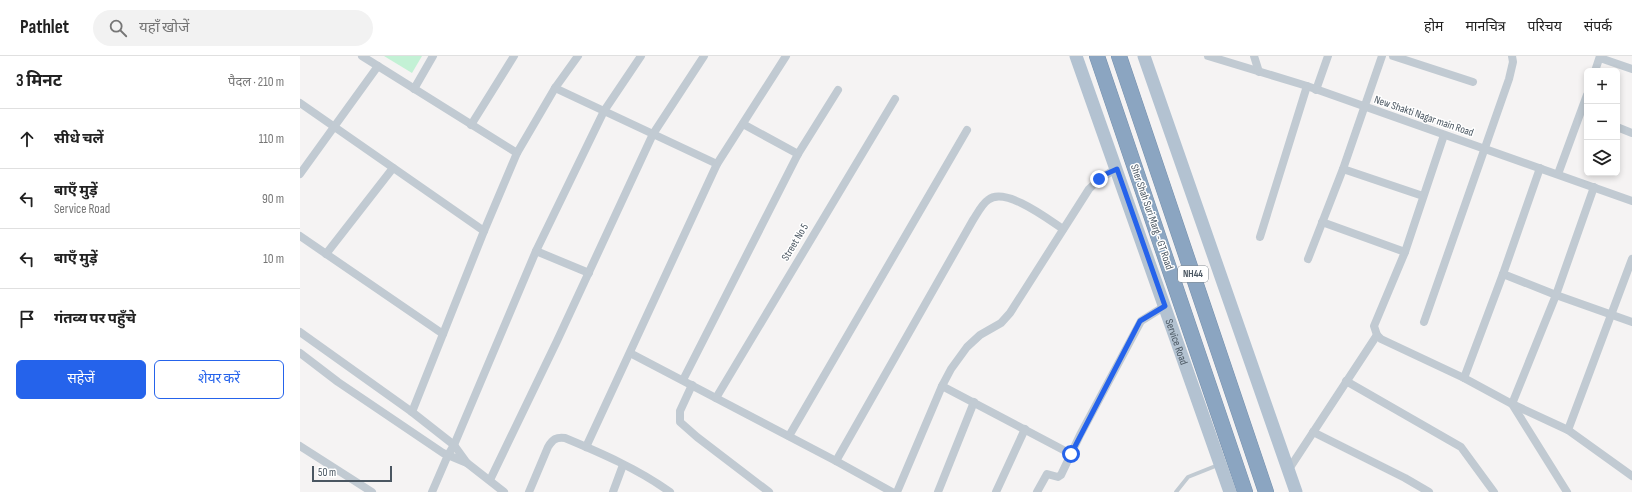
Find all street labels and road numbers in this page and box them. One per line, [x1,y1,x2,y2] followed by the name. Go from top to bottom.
[1373,93,1476,139] street label: New Shakti Nagar main Road
[1128,163,1176,272] street label: Sher Shah Suri Marg - GT Road
[779,221,811,263] street label: Street No 5
[1178,266,1208,282] road number: NH44
[1163,317,1191,367] street label: Service Road

